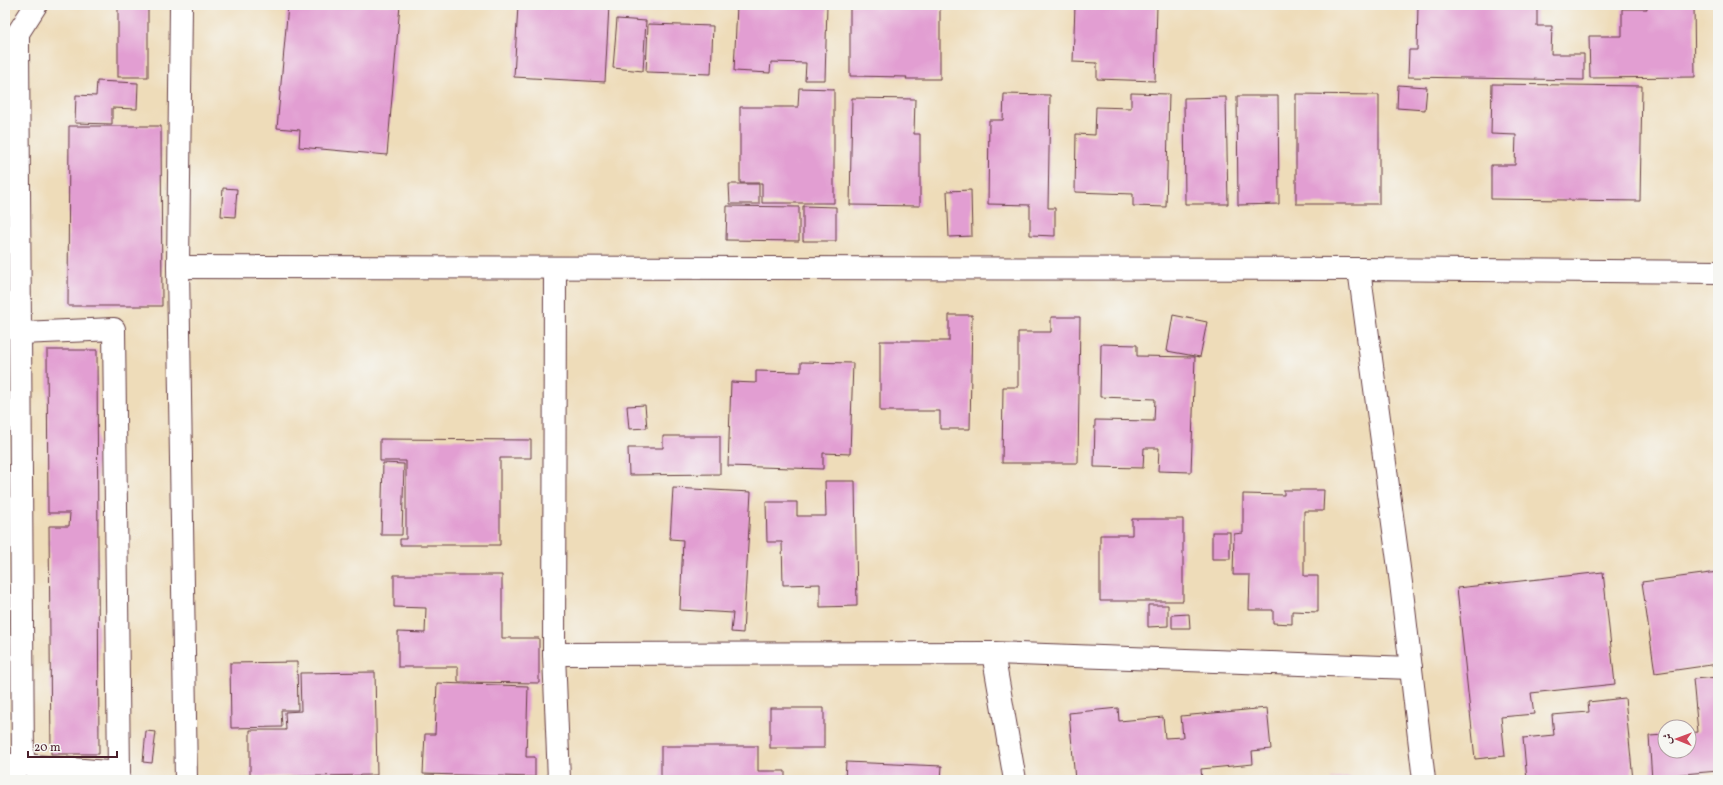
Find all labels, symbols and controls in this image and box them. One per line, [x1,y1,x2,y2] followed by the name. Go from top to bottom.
[1657,719,1697,759] north arrow
[28,733,117,759] scale bar
[1661,733,1676,744] text: ش
[34,740,61,756] text: 20 m

